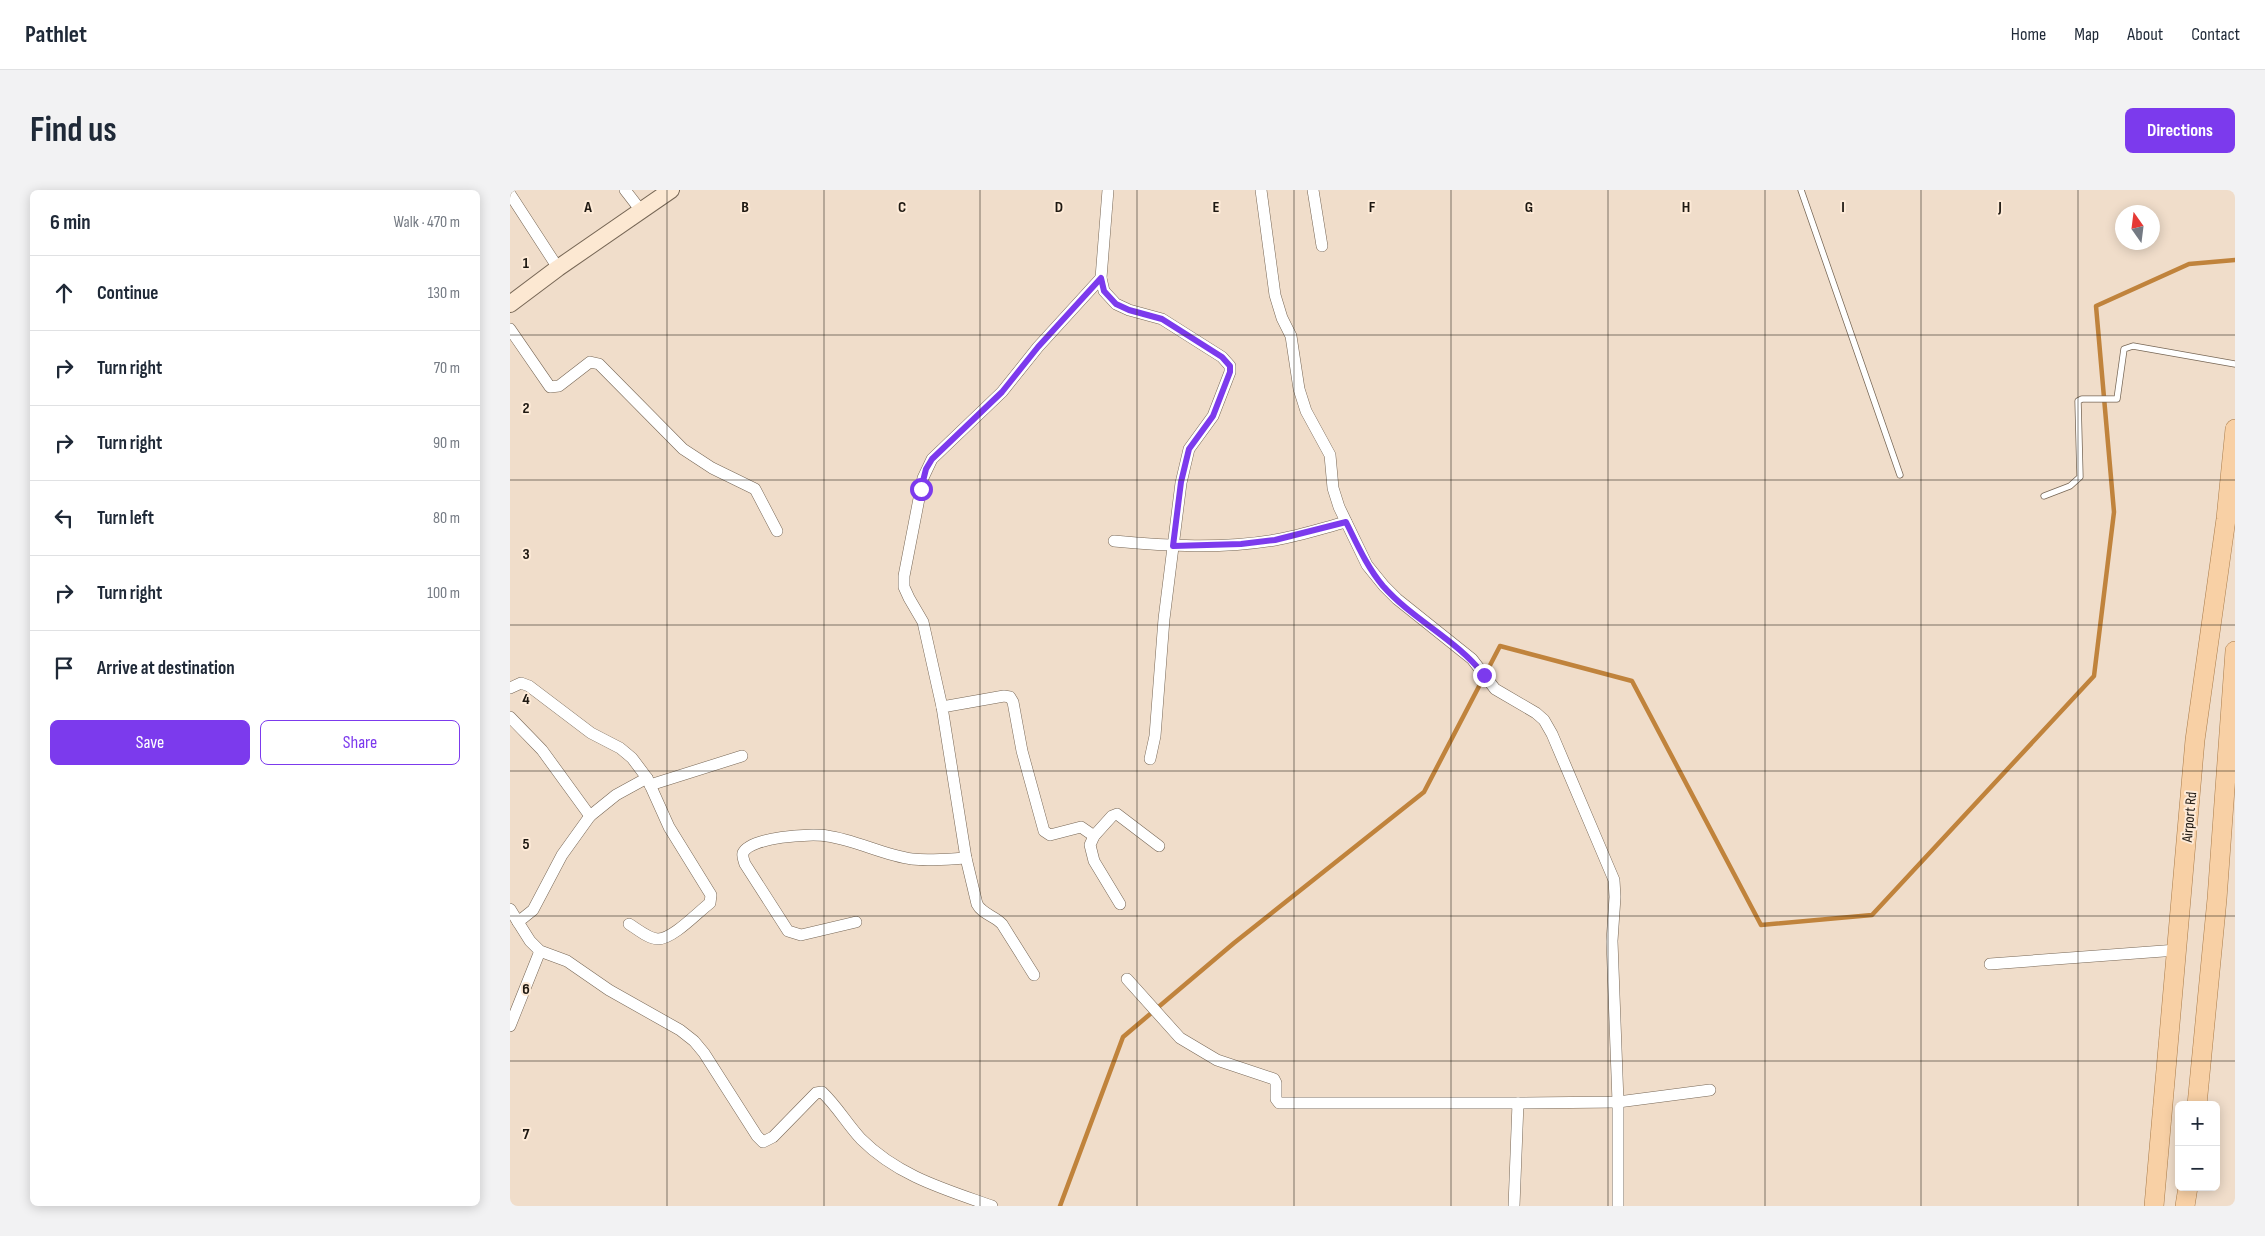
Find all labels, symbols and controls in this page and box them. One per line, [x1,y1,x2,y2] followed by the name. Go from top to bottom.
[25,20,87,49] text: Pathlet
[2011,24,2046,45] text: Home
[2074,24,2099,45] text: Map
[2127,24,2163,45] text: About
[2191,24,2240,45] text: Contact
[2125,108,2235,153] button: Directions
[30,109,117,152] text: Find us
[583,198,592,217] text: A
[741,198,749,217] text: B
[898,198,906,217] text: C
[1055,198,1063,217] text: D
[1213,198,1220,217] text: E
[1369,198,1376,217] text: F
[1525,198,1533,217] text: G
[1682,198,1690,217] text: H
[1841,198,1845,217] text: I
[1997,198,2002,217] text: J
[2115,205,2160,250] north arrow
[50,210,91,235] text: 6 min
[394,213,460,232] text: Walk · 470 m
[523,254,530,273] text: 1
[50,279,78,307] icon: ahead
[97,282,158,305] text: Continue
[428,284,460,303] text: 130 m
[50,354,78,382] icon: right
[97,357,162,380] text: Turn right
[434,359,460,378] text: 70 m
[522,399,530,418] text: 2
[50,429,78,457] icon: right
[97,432,162,455] text: Turn right
[433,434,460,453] text: 90 m
[910,478,933,501] route start
[50,504,78,532] icon: left
[97,507,154,530] text: Turn left
[433,509,460,528] text: 80 m
[522,545,530,564] text: 3
[50,579,78,607] icon: right
[97,582,162,605] text: Turn right
[427,584,460,603] text: 100 m
[50,654,78,682] icon: arrive
[97,657,235,680] text: Arrive at destination
[1473,664,1496,687] route end
[522,690,530,709] text: 4
[50,720,250,765] button: Save
[260,720,460,765] button: Share
[2178,791,2201,844] street label: Airport Rd
[522,835,530,854] text: 5
[522,980,530,999] text: 6
[2175,1101,2220,1191] map controls
[2175,1101,2220,1146] button: +
[523,1125,530,1144] text: 7
[2175,1146,2220,1191] button: −

